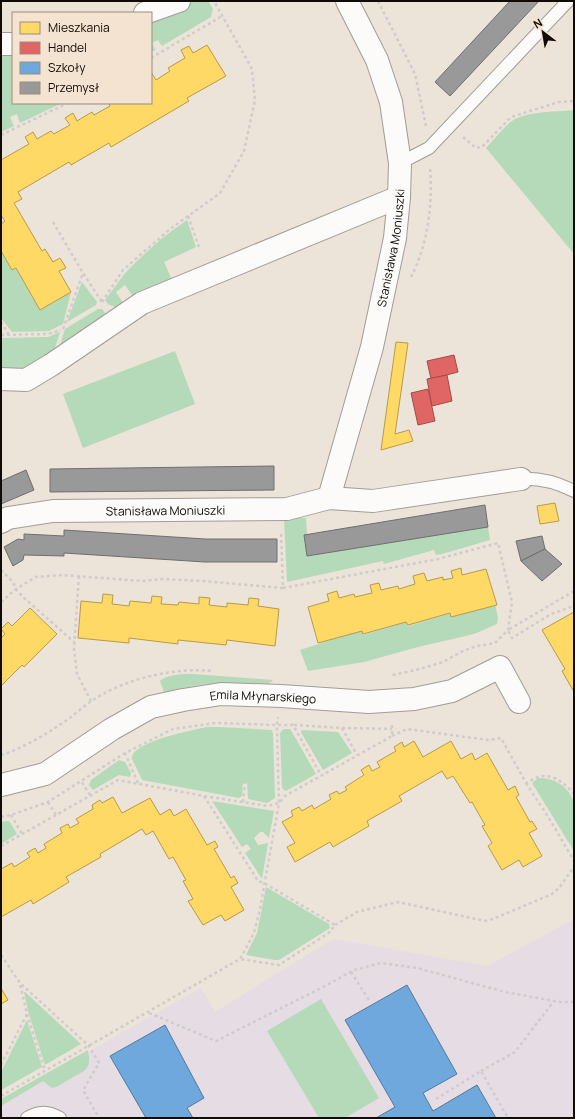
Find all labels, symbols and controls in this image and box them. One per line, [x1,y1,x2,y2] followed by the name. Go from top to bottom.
[12,12,152,104] legend
[523,12,563,52] north arrow
[530,14,545,31] text: N
[48,19,110,36] text: Mieszkania
[48,39,87,56] text: Handel
[48,59,86,76] text: Szkoły
[48,79,100,96] text: Przemysł
[372,189,408,308] street label: Stanisława Moniuszki
[106,501,225,519] street label: Stanisława Moniuszki
[208,685,317,707] street label: Emila Młynarskiego

